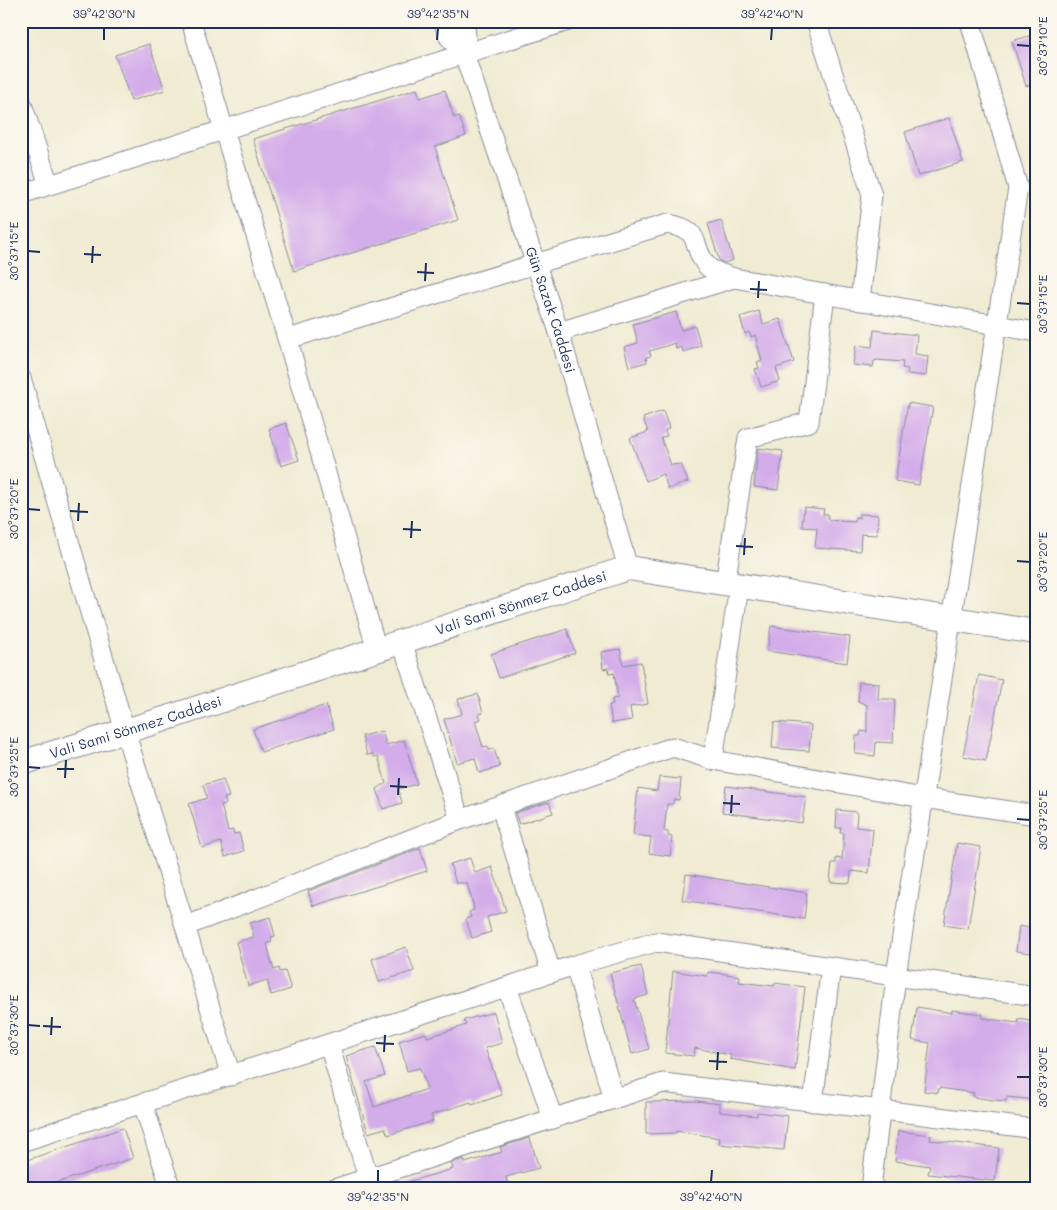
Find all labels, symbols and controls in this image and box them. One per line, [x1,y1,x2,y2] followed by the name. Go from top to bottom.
[73,5,135,21] text: 39°42'30"N
[407,5,469,21] text: 39°42'35"N
[741,5,803,21] text: 39°42'40"N
[1034,16,1050,76] text: 30°37'10"E
[5,221,21,280] text: 30°37'15"E
[522,244,580,375] street label: Gün Sazak Caddesi
[1034,274,1050,333] text: 30°37'15"E
[5,479,21,539] text: 30°37'20"E
[1034,532,1050,592] text: 30°37'20"E
[433,566,609,639] street label: Vali Sami Sönmez Caddesi
[47,691,224,763] street label: Vali Sami Sönmez Caddesi
[5,737,21,797] text: 30°37'25"E
[1034,790,1050,850] text: 30°37'25"E
[5,994,21,1055] text: 30°37'30"E
[1034,1046,1050,1107] text: 30°37'30"E
[347,1188,409,1204] text: 39°42'35"N
[680,1188,742,1204] text: 39°42'40"N

